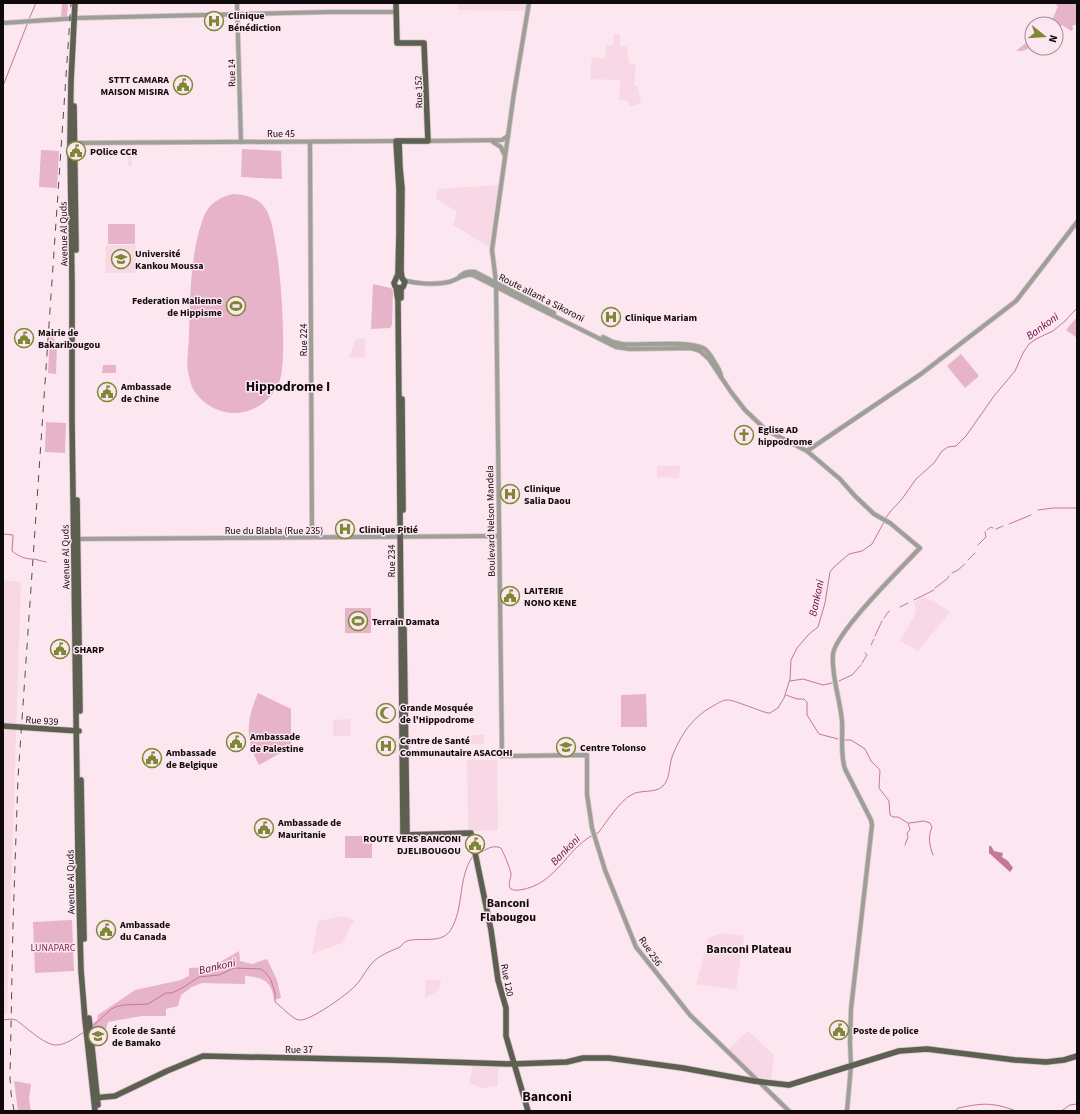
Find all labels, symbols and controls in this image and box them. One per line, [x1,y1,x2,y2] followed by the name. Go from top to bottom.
[228,9,281,35] place label: Clinique Bénédiction
[203,10,225,32] hospital icon: Clinique Bénédiction
[1024,16,1064,56] north arrow
[1045,33,1061,44] text: N
[225,59,239,87] street label: Rue 14
[101,73,169,99] place label: STTT CAMARA MAISON MISIRA
[172,74,194,96] public building icon: STTT CAMARA MAISON MISIRA
[411,75,427,109] street label: Rue 152
[267,127,295,141] street label: Rue 45
[65,140,87,162] public building icon: POlice CCR
[90,145,137,159] place label: POlice CCR
[56,202,72,266] street label: Avenue Al Quds
[135,247,204,273] place label: Université Kankou Moussa
[110,248,132,270] school or university icon: Université Kankou Moussa
[496,270,587,326] street label: Route allant a Sikoroni
[132,294,222,320] place label: Federation Malienne de Hippisme
[225,295,247,317] sports icon: Federation Malienne de Hippisme
[600,306,622,328] hospital icon: Clinique Mariam
[1023,309,1062,343] water label: Bankoni
[625,311,697,325] place label: Clinique Mariam
[297,323,311,357] street label: Rue 224
[38,326,100,352] place label: Mairie de Bakaribougou
[13,327,35,349] public building icon: Mairie de Bakaribougou
[246,377,330,397] district label: Hippodrome I
[120,380,171,406] place label: Ambassade de Chine
[96,381,118,403] public building icon: Ambassade de Chine
[758,423,812,449] place label: Eglise AD hippodrome
[733,424,755,446] church icon: Eglise AD hippodrome
[483,465,499,577] street label: Boulevard Nelson Mandela
[524,482,571,508] place label: Clinique Salia Daou
[499,483,521,505] hospital icon: Clinique Salia Daou
[334,518,356,540] hospital icon: Clinique Pitié
[359,523,418,537] place label: Clinique Pitié
[225,524,323,538] street label: Rue du Blabla (Rue 235)
[58,525,74,589] street label: Avenue Al Quds
[385,544,399,578] street label: Rue 234
[805,578,828,618] water label: Bankoni
[524,584,577,610] place label: LAITERIE NONO KENE
[499,585,521,607] public building icon: LAITERIE NONO KENE
[347,610,369,632] sports icon: Terrain Damata
[372,615,440,629] place label: Terrain Damata
[49,638,71,660] public building icon: SHARP
[74,643,104,657] place label: SHARP
[400,701,474,727] place label: Grande Mosquée de l'Hippodrome
[375,702,397,724] mosque icon: Grande Mosquée de l'Hippodrome
[25,713,59,729] street label: Rue 939
[249,730,304,756] place label: Ambassade de Palestine
[225,731,247,753] public building icon: Ambassade de Palestine
[400,734,513,760] place label: Centre de Santé Communautaire ASACOHI
[375,735,397,757] hospital icon: Centre de Santé Communautaire ASACOHI
[555,736,577,758] school or university icon: Centre Tolonso
[580,741,647,755] place label: Centre Tolonso
[165,746,218,772] place label: Ambassade de Belgique
[141,747,163,769] public building icon: Ambassade de Belgique
[277,816,341,842] place label: Ambassade de Mauritanie
[253,817,275,839] public building icon: Ambassade de Mauritanie
[363,832,461,858] place label: ROUTE VERS BANCONI DJELIBOUGOU
[547,832,584,869] water label: Bankoni
[464,833,486,855] public building icon: ROUTE VERS BANCONI DJELIBOUGOU
[63,850,79,914] street label: Avenue Al Quds
[480,895,536,926] district label: Banconi Flabougou
[119,918,170,944] place label: Ambassade du Canada
[95,919,117,941] public building icon: Ambassade du Canada
[635,934,665,969] street label: Rue 256
[31,941,76,955] park label: LUNAPARC
[706,941,792,958] district label: Banconi Plateau
[197,955,237,978] water label: Bankoni
[497,963,517,998] street label: Rue 120
[828,1019,850,1041] public building icon: Poste de police
[112,1024,176,1050] place label: École de Santé de Bamako
[853,1024,919,1038] place label: Poste de police
[87,1025,109,1047] school or university icon: École de Santé de Bamako
[285,1043,313,1057] street label: Rue 37
[522,1087,572,1107] district label: Banconi

